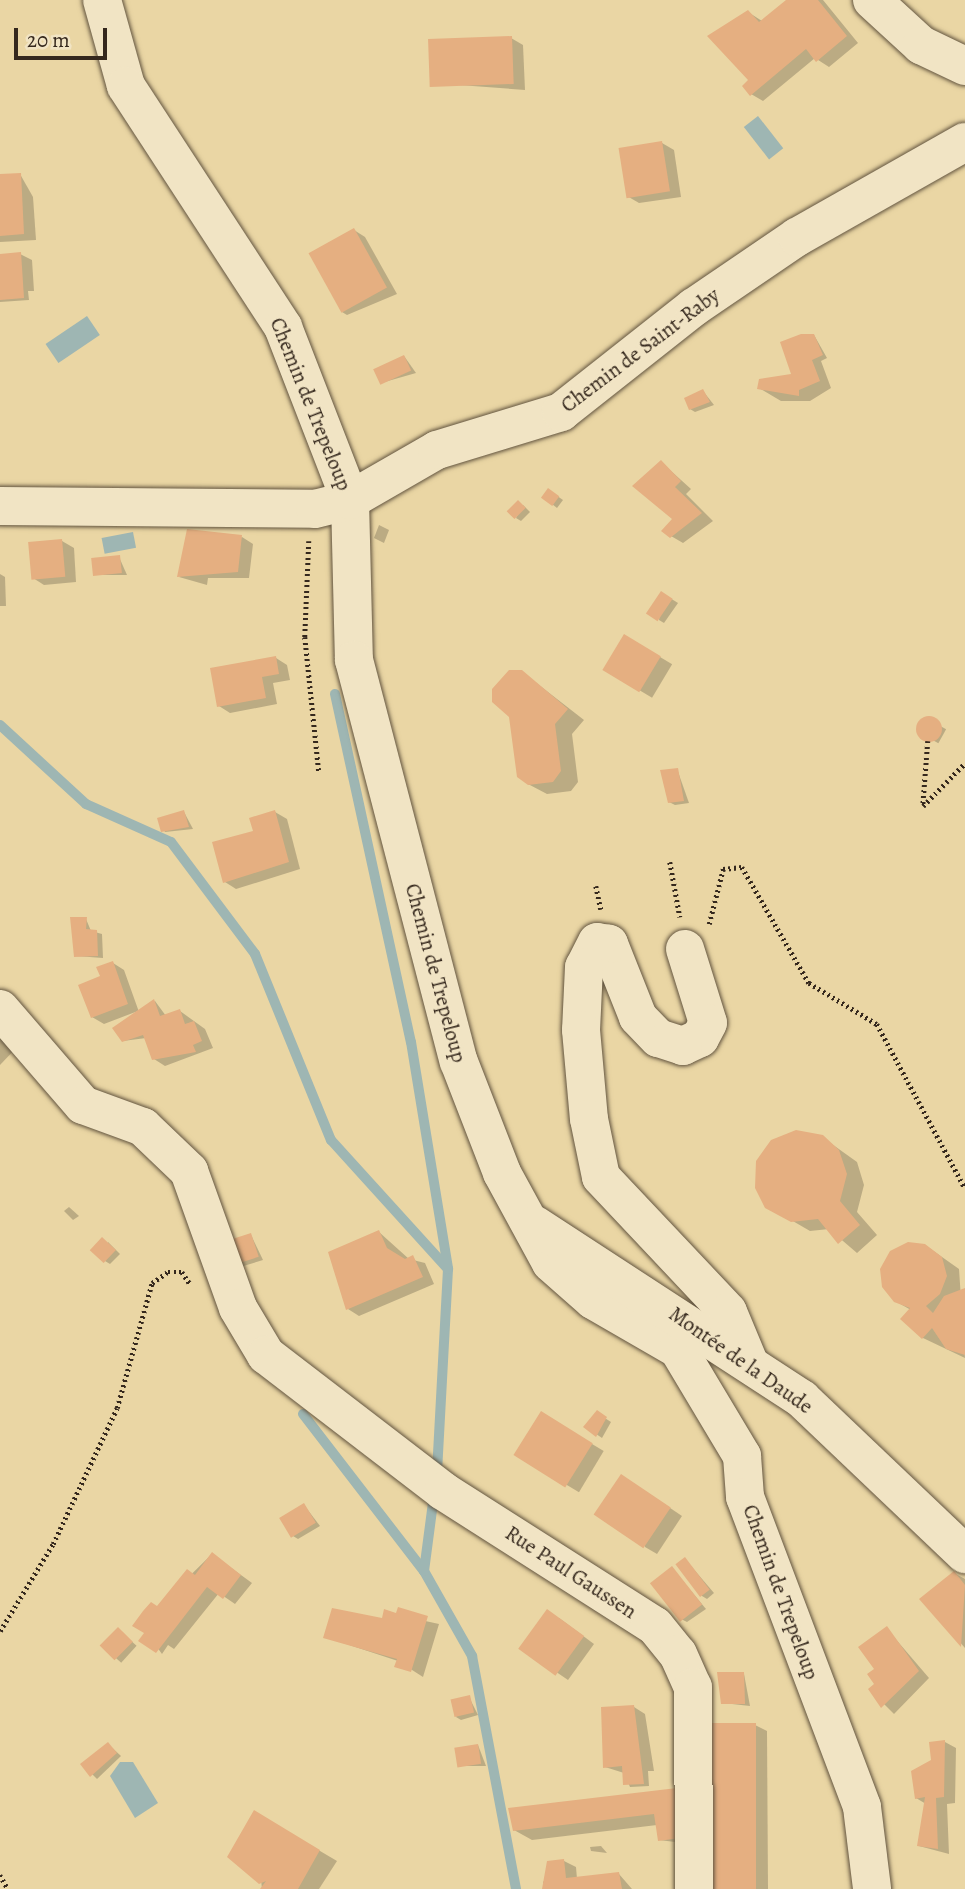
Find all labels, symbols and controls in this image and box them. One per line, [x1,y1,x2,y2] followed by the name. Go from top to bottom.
[18,14,110,58] scale bar
[27,26,70,54] text: 20 m
[556,282,724,418] street label: Chemin de Saint-Raby
[265,314,357,494] street label: Chemin de Trepeloup
[400,881,472,1065] street label: Chemin de Trepeloup
[664,1301,818,1419] street label: Montée de la Daude
[738,1501,824,1683] street label: Chemin de Trepeloup
[501,1520,641,1624] street label: Rue Paul Gaussen

